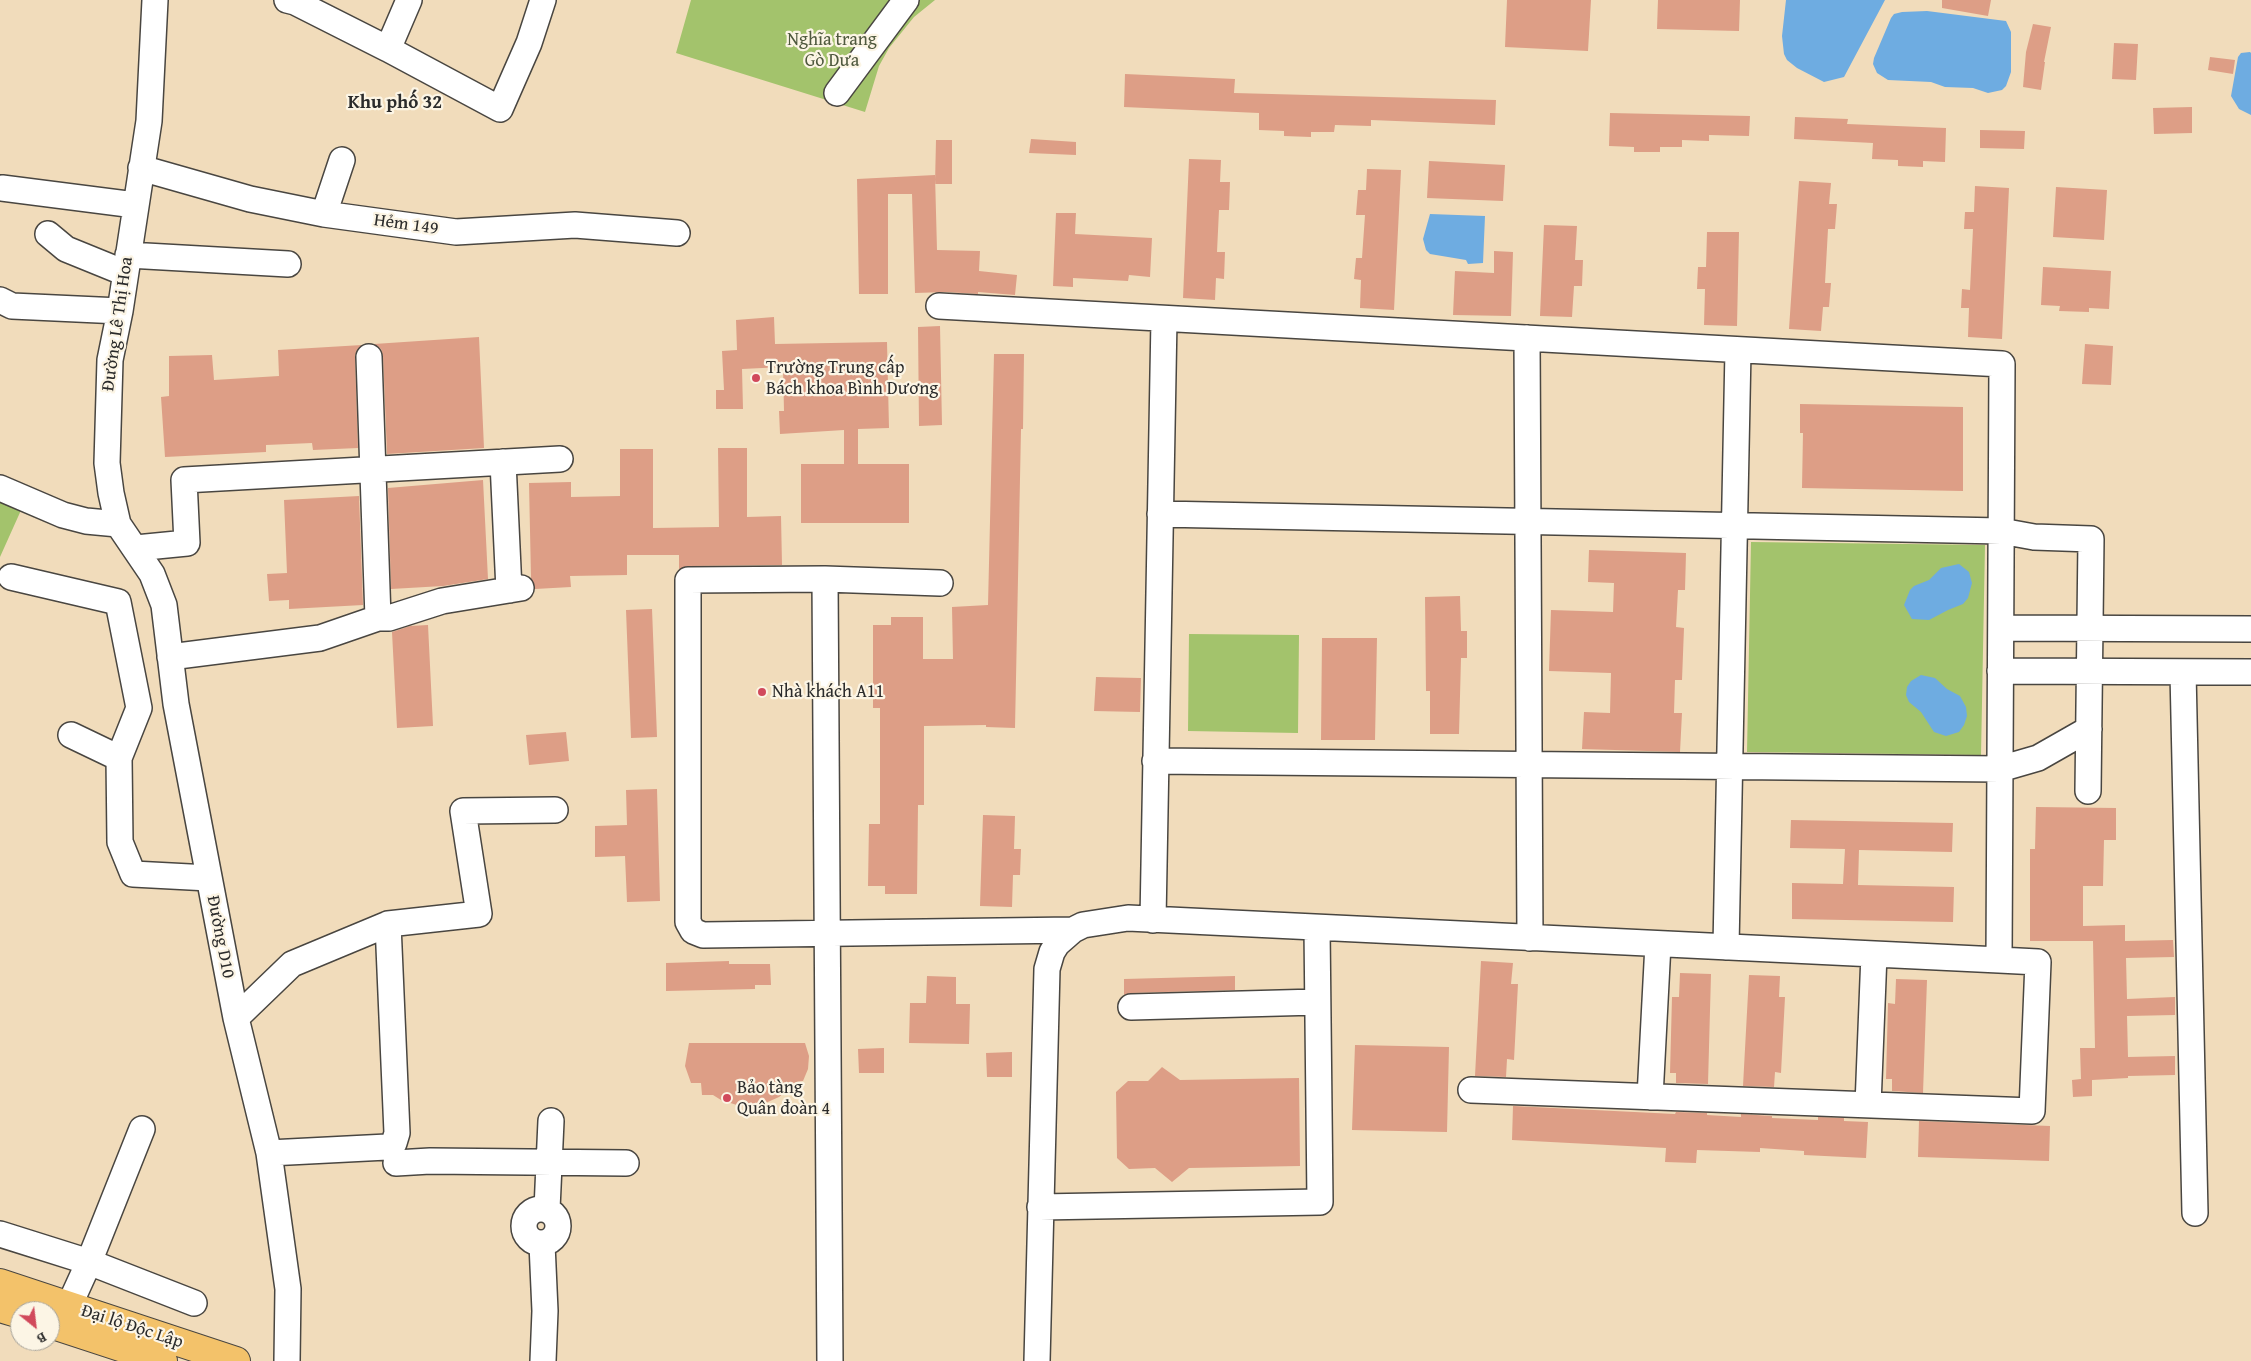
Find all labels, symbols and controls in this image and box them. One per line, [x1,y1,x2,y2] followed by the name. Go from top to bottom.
[787,29,877,72] park label: Nghĩa trang Gò Dưa
[348,92,442,114] district label: Khu phố 32
[372,210,440,240] street label: Hẻm 149
[98,255,138,393] street label: Đường Lê Thị Hoa
[766,357,938,399] place label: Trường Trung cấp Bách khoa Bình Dương
[750,372,762,384] marker: Trường Trung cấp Bách khoa Bình Dương
[772,681,884,703] place label: Nhà khách A11
[756,686,768,698] marker: Nhà khách A11
[201,894,239,980] street label: Đường D10
[737,1077,830,1120] place label: Bảo tàng Quân đoàn 4
[721,1092,733,1104] marker: Bảo tàng Quân đoàn 4
[78,1300,186,1354] street label: Đại lộ Độc Lập
[10,1301,60,1351] north arrow
[33,1327,50,1349] text: B

